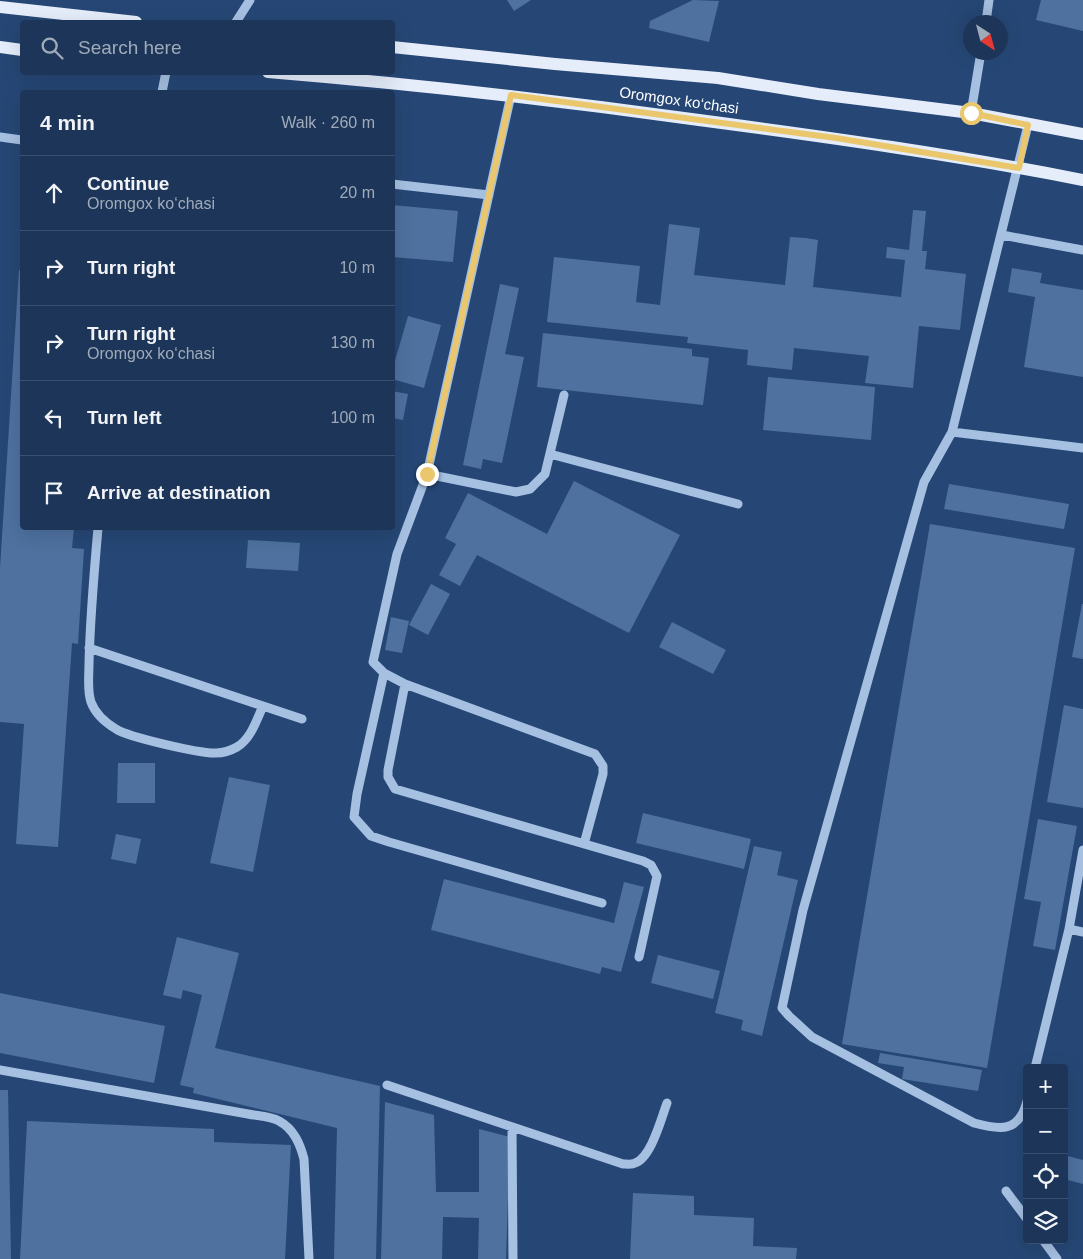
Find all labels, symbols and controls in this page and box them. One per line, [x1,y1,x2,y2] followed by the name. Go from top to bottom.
[963,15,1008,60] north arrow
[20,20,395,75] search box
[38,34,66,62] icon: search
[78,37,182,58] text: Search here
[618,83,740,117] street label: Oromgox ko‘chasi
[960,102,983,125] route start
[40,111,95,134] text: 4 min
[281,114,375,131] text: Walk · 260 m
[87,173,169,194] text: Continue
[40,179,68,207] icon: ahead
[339,184,375,201] text: 20 m
[87,195,215,212] text: Oromgox ko‘chasi
[40,254,68,282] icon: right
[87,257,175,278] text: Turn right
[339,259,375,276] text: 10 m
[87,323,175,344] text: Turn right
[40,329,68,357] icon: right
[331,334,375,351] text: 130 m
[87,345,215,362] text: Oromgox ko‘chasi
[40,404,68,432] icon: left
[87,407,162,428] text: Turn left
[331,409,375,426] text: 100 m
[416,463,439,486] route end
[40,479,68,507] icon: arrive
[87,482,271,503] text: Arrive at destination
[1023,1064,1068,1244] map controls
[1023,1064,1068,1109] button: +
[1023,1109,1068,1154] button: −
[1023,1154,1068,1199] button: locate
[1023,1199,1068,1244] button: layers

